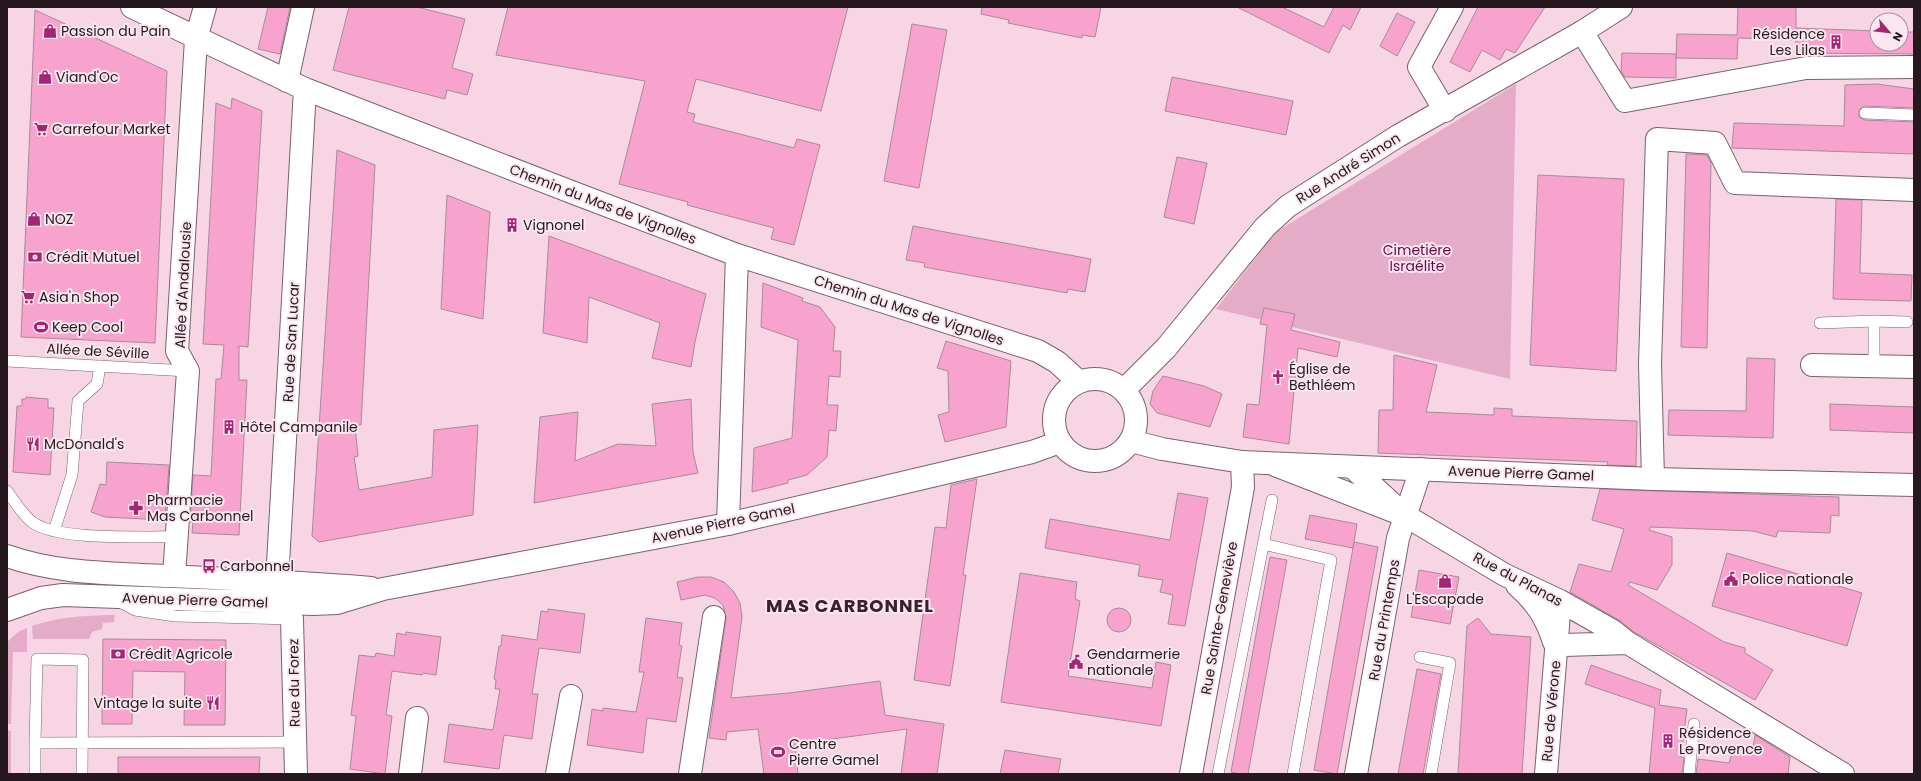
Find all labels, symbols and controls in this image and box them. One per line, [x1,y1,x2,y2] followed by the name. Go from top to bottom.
[1869,12,1909,52] north arrow
[61,21,170,41] place label: Passion du Pain
[42,23,58,39] shop icon: Passion du Pain
[1753,24,1825,60] place label: Résidence Les Lilas
[1889,29,1907,44] text: N
[1828,34,1844,50] building icon: Résidence Les Lilas
[56,67,119,87] place label: Viand'Oc
[37,69,53,85] shop icon: Viand'Oc
[52,119,171,139] place label: Carrefour Market
[33,121,49,137] supermarket icon: Carrefour Market
[1292,128,1404,208] street label: Rue André Simon
[507,159,699,249] street label: Chemin du Mas de Vignolles
[45,209,73,229] place label: NOZ
[26,211,42,227] shop icon: NOZ
[523,215,584,235] place label: Vignonel
[504,217,520,233] building icon: Vignonel
[170,221,196,349] street label: Allée d'Andalousie
[1383,240,1452,276] park label: Cimetière Israélite
[46,247,140,267] place label: Crédit Mutuel
[27,249,43,265] bank icon: Crédit Mutuel
[811,270,1007,350] street label: Chemin du Mas de Vignolles
[278,281,304,403] street label: Rue de San Lucar
[39,287,119,307] place label: Asia'n Shop
[20,289,36,305] supermarket icon: Asia'n Shop
[52,317,123,337] place label: Keep Cool
[33,319,49,335] sports icon: Keep Cool
[46,338,150,364] street label: Allée de Séville
[1289,359,1356,395] place label: Église de Bethléem
[1270,369,1286,385] church icon: Église de Bethléem
[240,417,358,437] place label: Hôtel Campanile
[221,419,237,435] building icon: Hôtel Campanile
[44,434,124,454] place label: McDonald's
[25,436,41,452] restaurant icon: McDonald's
[1448,460,1594,486] street label: Avenue Pierre Gamel
[147,490,254,526] place label: Pharmacie Mas Carbonnel
[649,498,797,548] street label: Avenue Pierre Gamel
[128,500,144,516] pharmacy icon: Pharmacie Mas Carbonnel
[1196,540,1242,696] street label: Rue Sainte-Geneviève
[1470,547,1566,611] street label: Rue du Planas
[220,556,294,576] place label: Carbonnel
[201,558,217,574] bus stop icon: Carbonnel
[1363,558,1405,682] street label: Rue du Printemps
[1742,569,1854,589] place label: Police nationale
[1723,571,1739,587] public building icon: Police nationale
[1437,573,1453,589] shop icon: L'Escapade
[122,587,268,613] street label: Avenue Pierre Gamel
[1406,589,1484,609] place label: L'Escapade
[766,593,934,618] district label: MAS CARBONNEL
[283,639,305,727] street label: Rue du Forez
[129,644,233,664] place label: Crédit Agricole
[1087,644,1180,680] place label: Gendarmerie nationale
[110,646,126,662] bank icon: Crédit Agricole
[1068,654,1084,670] public building icon: Gendarmerie nationale
[1537,659,1565,763] street label: Rue de Vérone
[94,693,202,713] place label: Vintage la suite
[205,695,221,711] restaurant icon: Vintage la suite
[1679,723,1763,759] place label: Résidence Le Provence
[1660,733,1676,749] building icon: Résidence Le Provence
[789,734,879,770] place label: Centre Pierre Gamel
[770,744,786,760] sports icon: Centre Pierre Gamel

